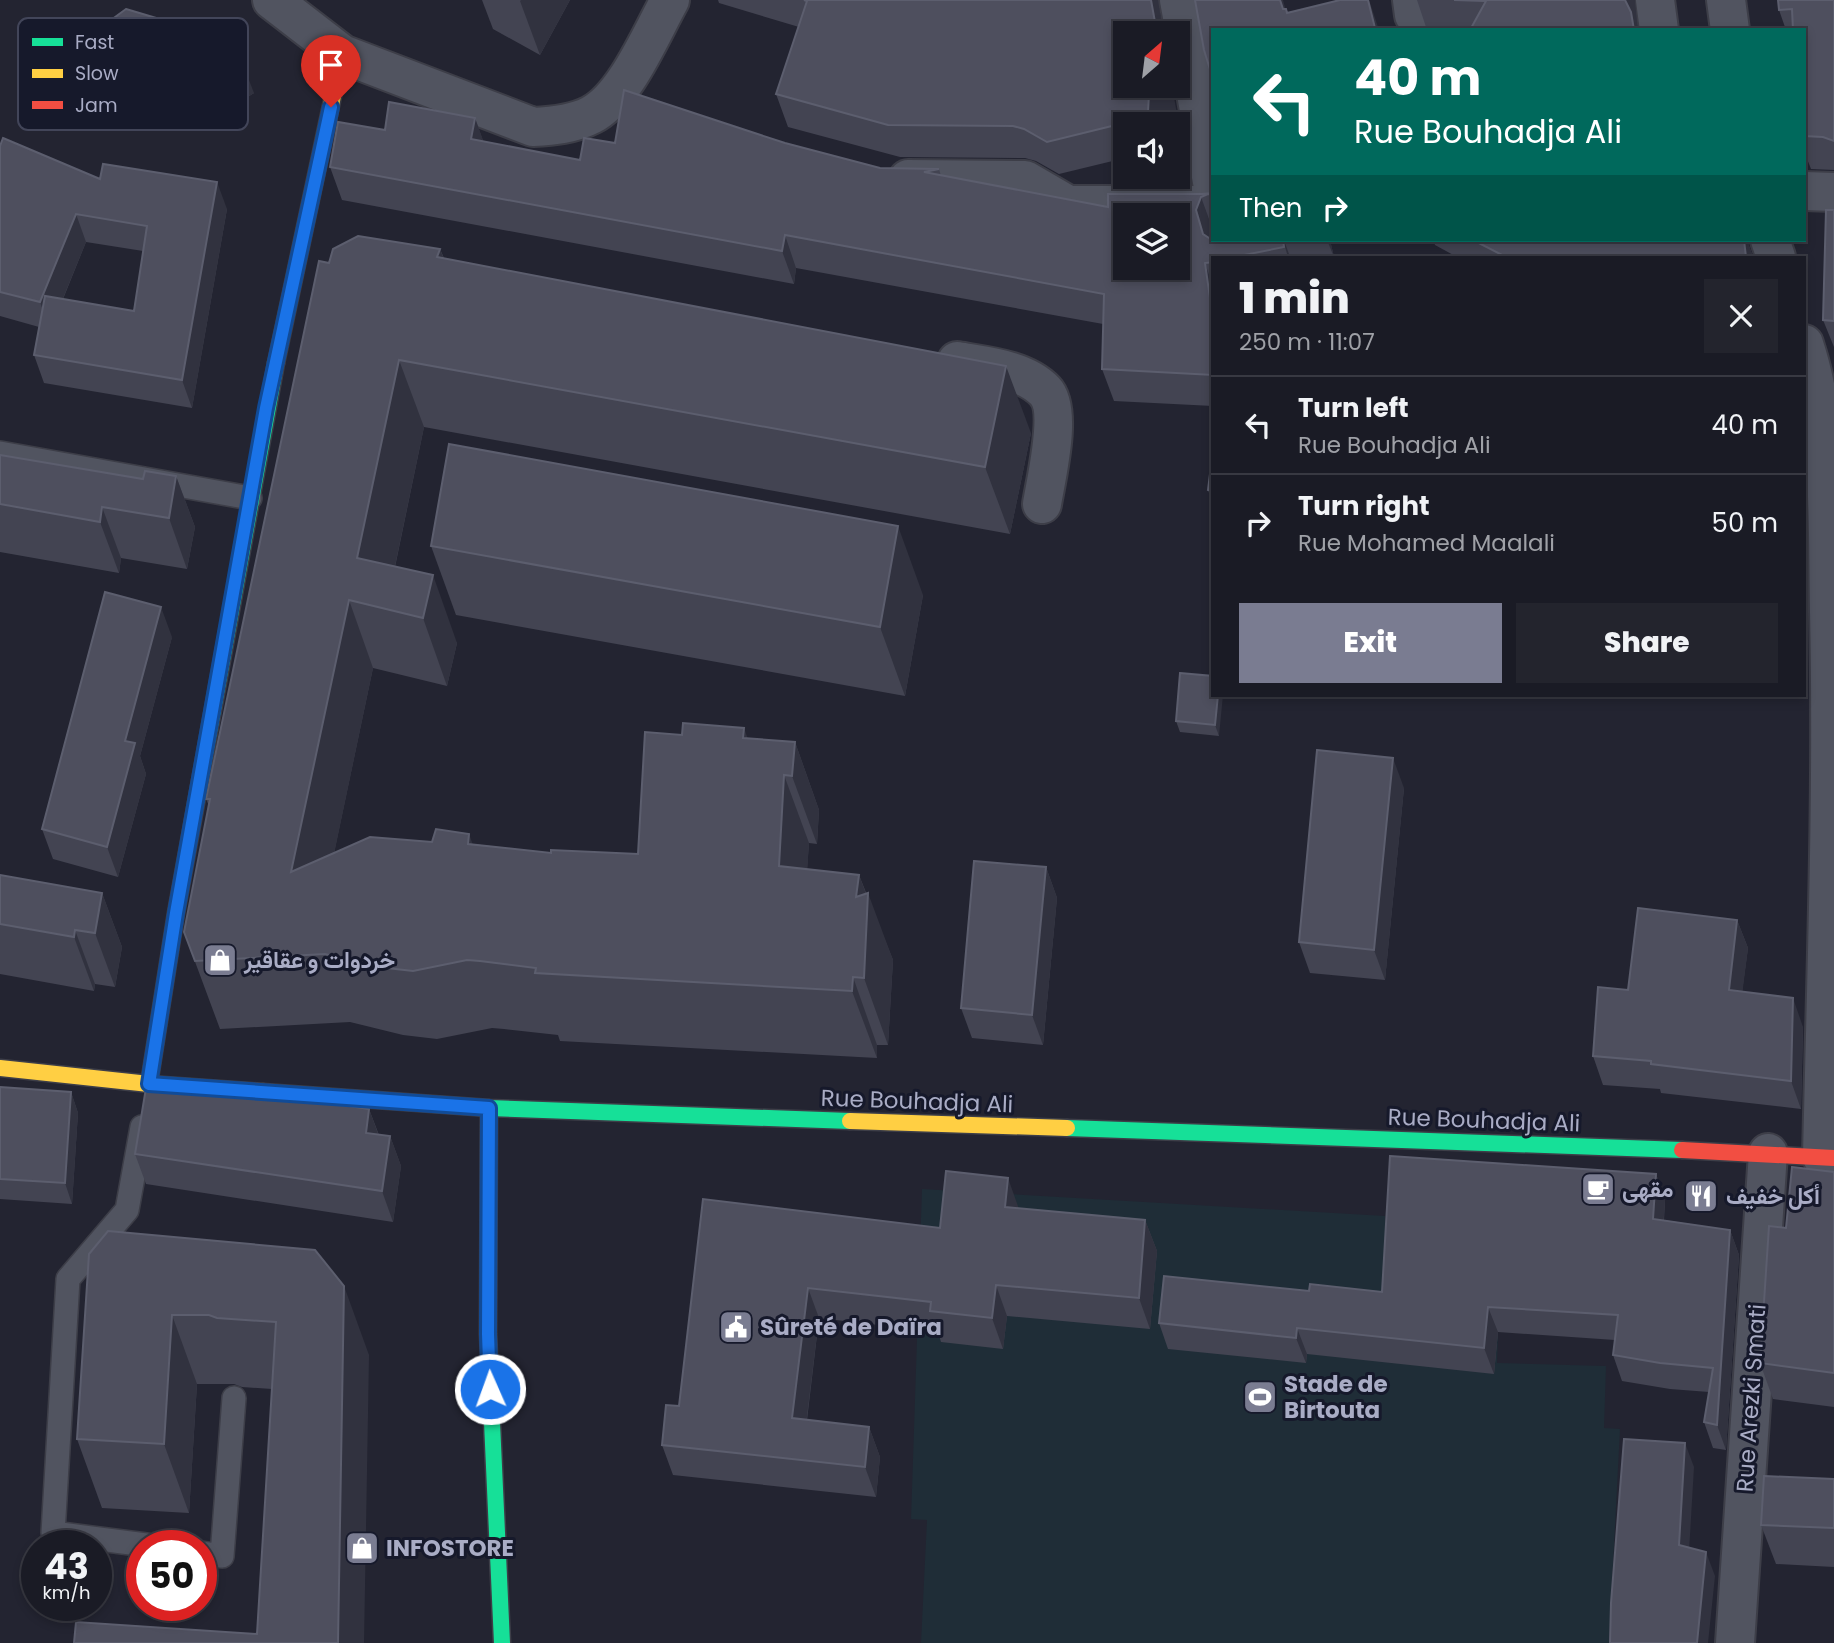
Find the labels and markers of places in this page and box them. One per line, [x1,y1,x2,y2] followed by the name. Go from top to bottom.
[301,35,361,107] pin
[201,941,239,979] shop icon: خردوات و عقاقير
[243,944,395,976] place label: خردوات و عقاقير
[1579,1170,1617,1208] cafe icon: مقهى
[1622,1173,1673,1205] place label: مقهى
[1682,1177,1720,1215] restaurant icon: أكل خفيف
[1726,1180,1820,1212] place label: أكل خفيف
[717,1308,755,1346] public building icon: Sûreté de Daïra
[760,1311,942,1343] place label: Sûreté de Daïra
[1284,1368,1388,1426] place label: Stade de Birtouta
[1241,1378,1279,1416] sports icon: Stade de Birtouta
[343,1529,381,1567] shop icon: INFOSTORE
[386,1532,514,1564] place label: INFOSTORE

